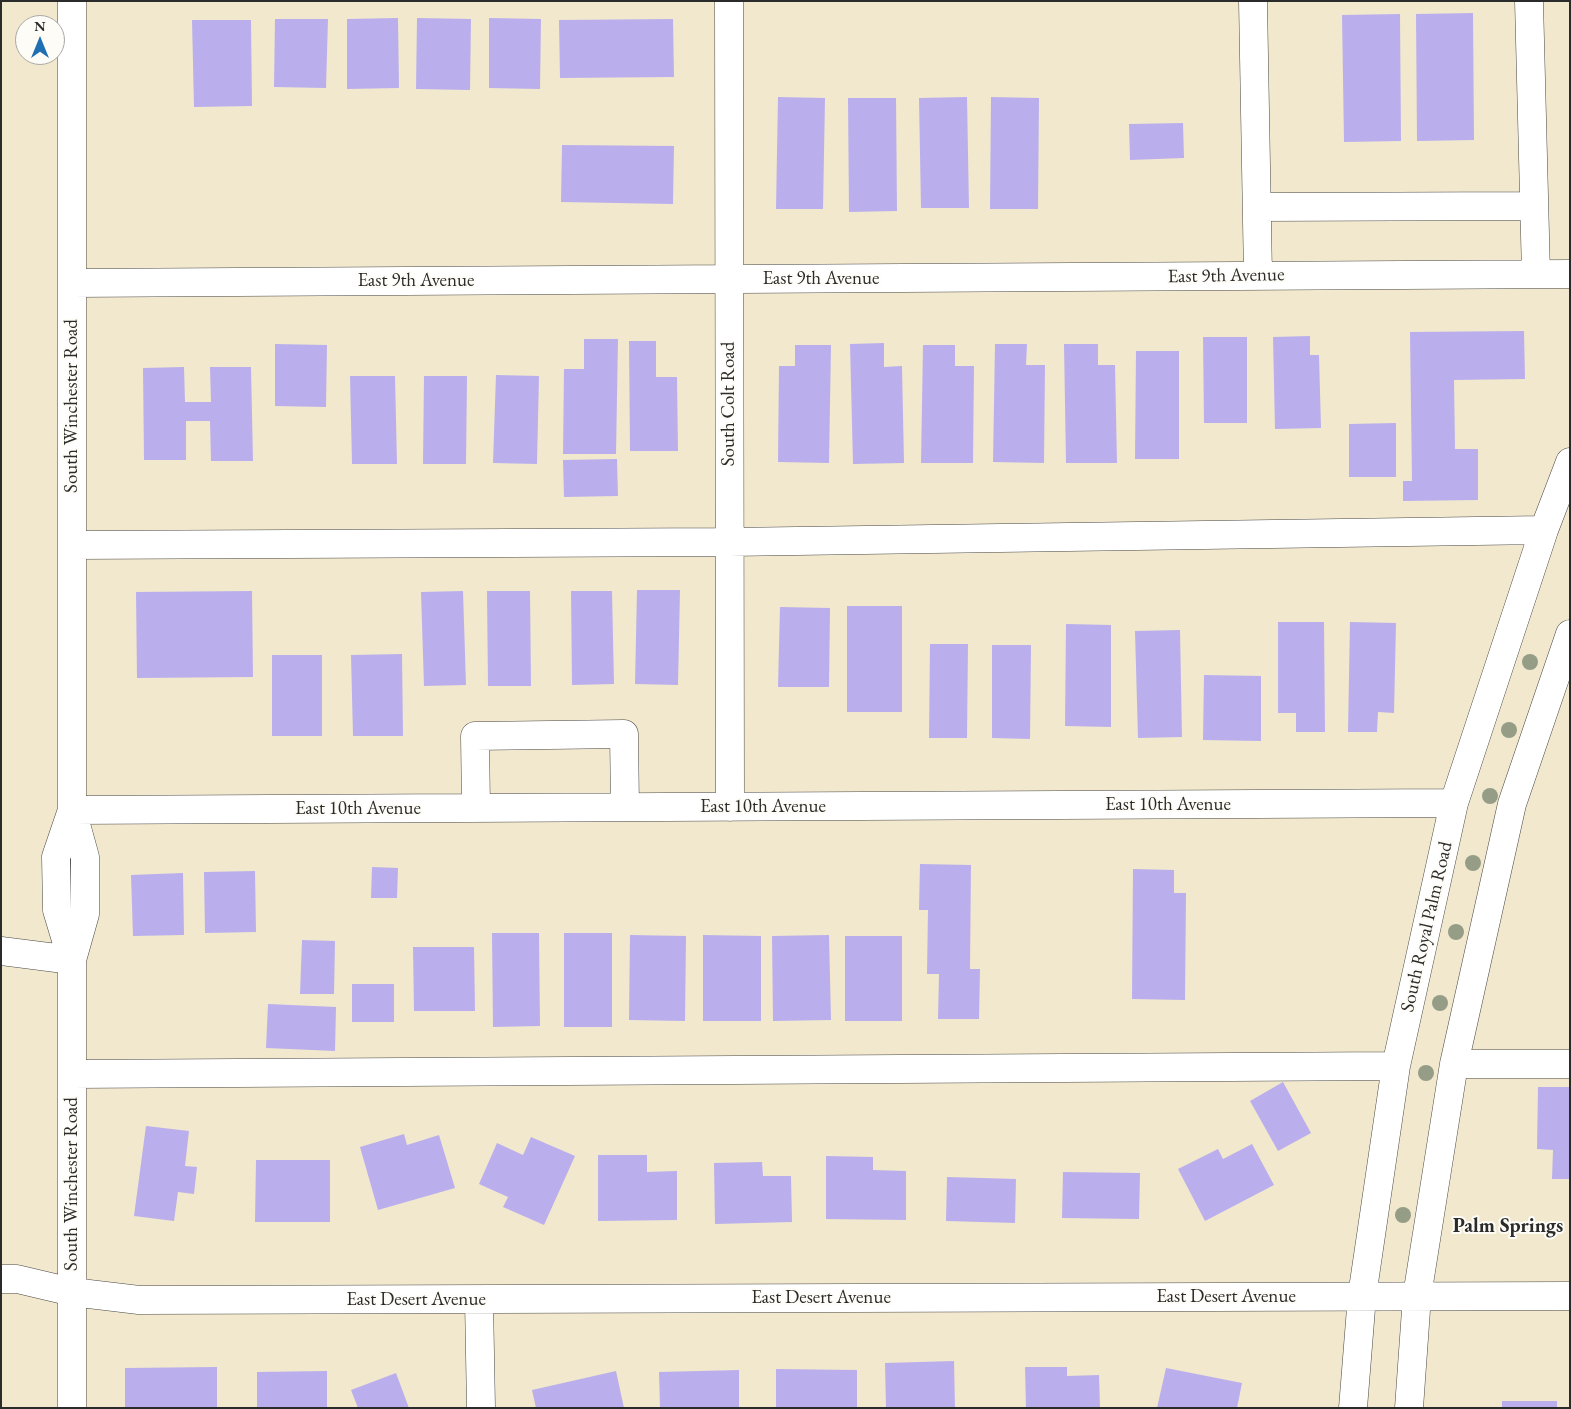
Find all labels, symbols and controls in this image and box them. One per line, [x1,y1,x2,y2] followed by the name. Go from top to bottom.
[15,15,65,65] north arrow
[34,17,46,35] text: N
[1167,264,1285,288] street label: East 9th Avenue
[763,268,879,290] street label: East 9th Avenue
[358,270,474,292] street label: East 9th Avenue
[61,319,83,493] street label: South Winchester Road
[718,342,740,466] street label: South Colt Road
[1105,794,1231,816] street label: East 10th Avenue
[700,796,826,818] street label: East 10th Avenue
[295,798,421,820] street label: East 10th Avenue
[1396,840,1458,1014] street label: South Royal Palm Road
[61,1097,83,1271] street label: South Winchester Road
[1453,1215,1563,1239] district label: Palm Springs
[1156,1286,1296,1308] street label: East Desert Avenue
[751,1287,891,1309] street label: East Desert Avenue
[346,1289,486,1311] street label: East Desert Avenue

